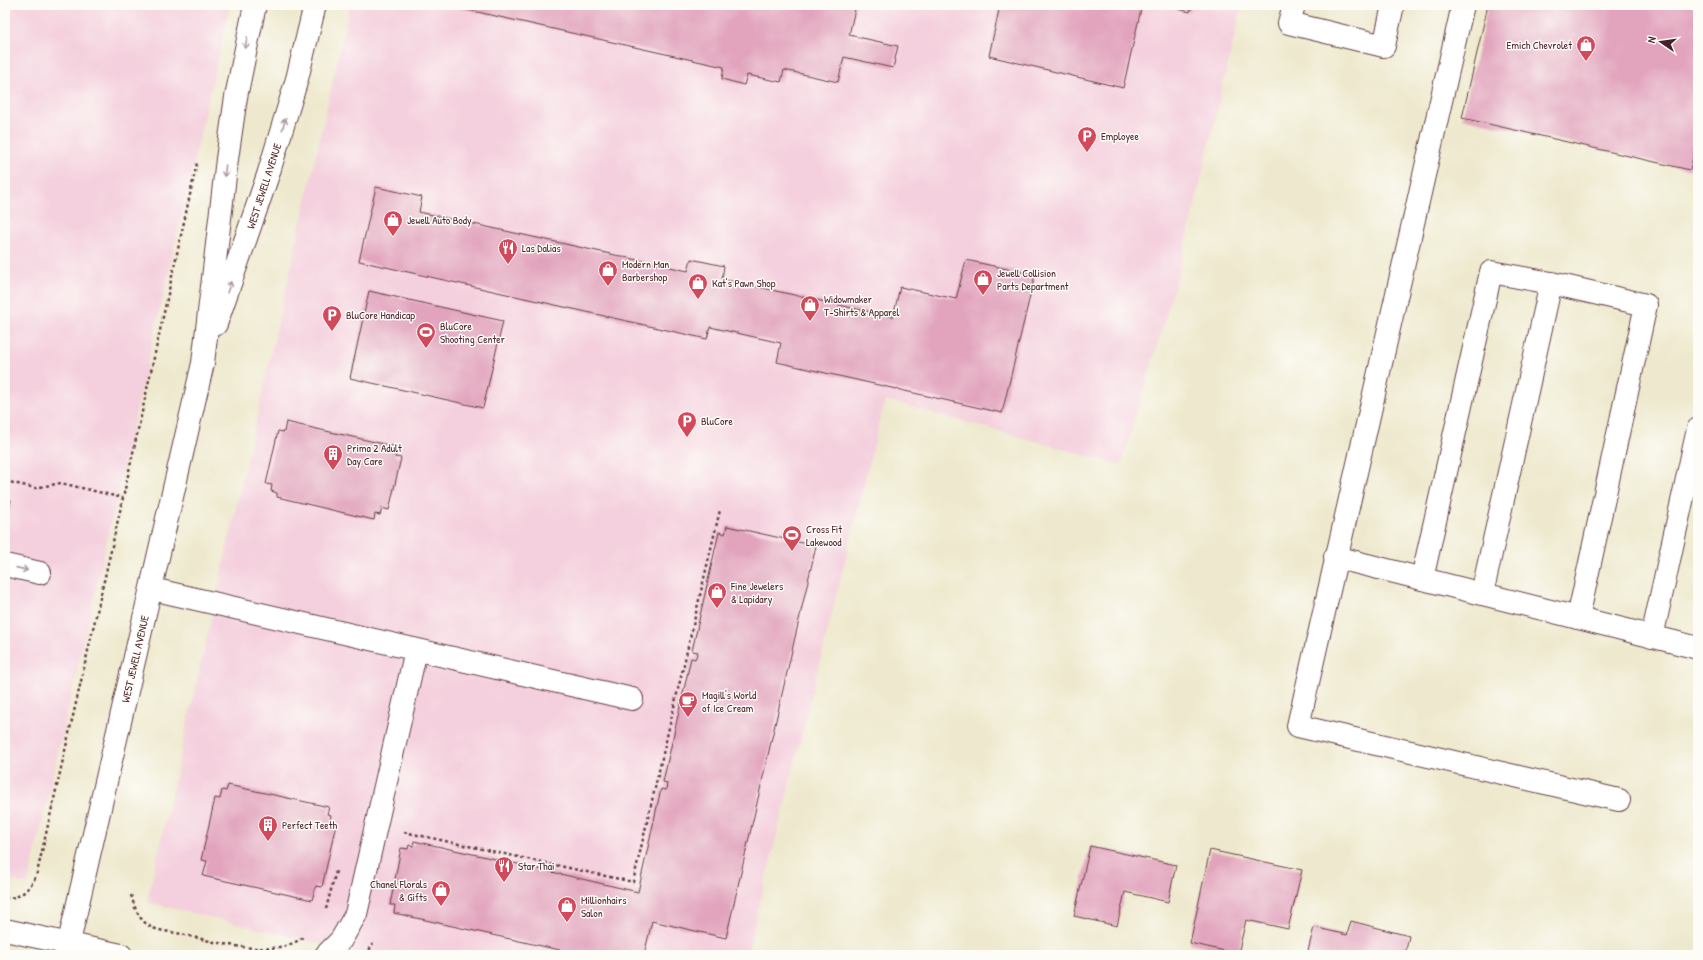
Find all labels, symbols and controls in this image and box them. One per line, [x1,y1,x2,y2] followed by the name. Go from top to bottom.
[1641,22,1681,62] north arrow
[1575,34,1597,62] shop icon: Emich Chevrolet
[1644,35,1659,44] text: N
[242,36,250,49] one-way arrow
[1507,38,1572,52] place label: Emich Chevrolet
[281,117,288,130] one-way arrow
[1076,125,1098,153] parking icon: Employee
[1101,129,1139,143] place label: Employee
[244,141,284,230] street label: WEST JEWELL AVENUE
[222,164,229,177] one-way arrow
[382,209,404,237] shop icon: Jewell Auto Body
[407,213,472,227] place label: Jewell Auto Body
[497,237,519,265] restaurant icon: Las Dalias
[522,241,561,255] place label: Las Dalias
[622,257,669,284] place label: Modern Man Barbershop
[597,259,619,287] shop icon: Modern Man Barbershop
[997,266,1069,293] place label: Jewell Collision Parts Department
[972,268,994,296] shop icon: Jewell Collision Parts Department
[687,272,709,300] shop icon: Kat's Pawn Shop
[712,276,776,290] place label: Kat's Pawn Shop
[226,281,234,293] one-way arrow
[824,292,900,319] place label: Widowmaker T-Shirts & Apparel
[799,294,821,322] shop icon: Widowmaker T-Shirts & Apparel
[321,304,343,332] parking icon: BluCore Handicap
[346,308,415,322] place label: BluCore Handicap
[440,319,506,346] place label: BluCore Shooting Center
[415,321,437,349] sports icon: BluCore Shooting Center
[676,410,698,438] parking icon: BluCore
[701,414,734,428] place label: BluCore
[347,441,402,468] place label: Prima 2 Adult Day Care
[322,443,344,471] building icon: Prima 2 Adult Day Care
[806,522,842,549] place label: Cross Fit Lakewood
[781,524,803,552] sports icon: Cross Fit Lakewood
[16,566,29,574] one-way arrow
[730,579,783,606] place label: Fine Jewelers & Lapidary
[706,581,728,609] shop icon: Fine Jewelers & Lapidary
[118,614,152,704] street label: WEST JEWELL AVENUE
[702,688,757,715] place label: Magill's World of Ice Cream
[677,690,699,718] cafe icon: Magill's World of Ice Cream
[257,814,279,842] building icon: Perfect Teeth
[282,818,338,832] place label: Perfect Teeth
[493,855,515,883] restaurant icon: Star Thai
[518,859,554,873] place label: Star Thai
[370,877,427,904] place label: Chanel Florals & Gifts
[430,879,452,907] shop icon: Chanel Florals & Gifts
[581,893,627,920] place label: Millionhairs Salon
[556,895,578,923] shop icon: Millionhairs Salon

